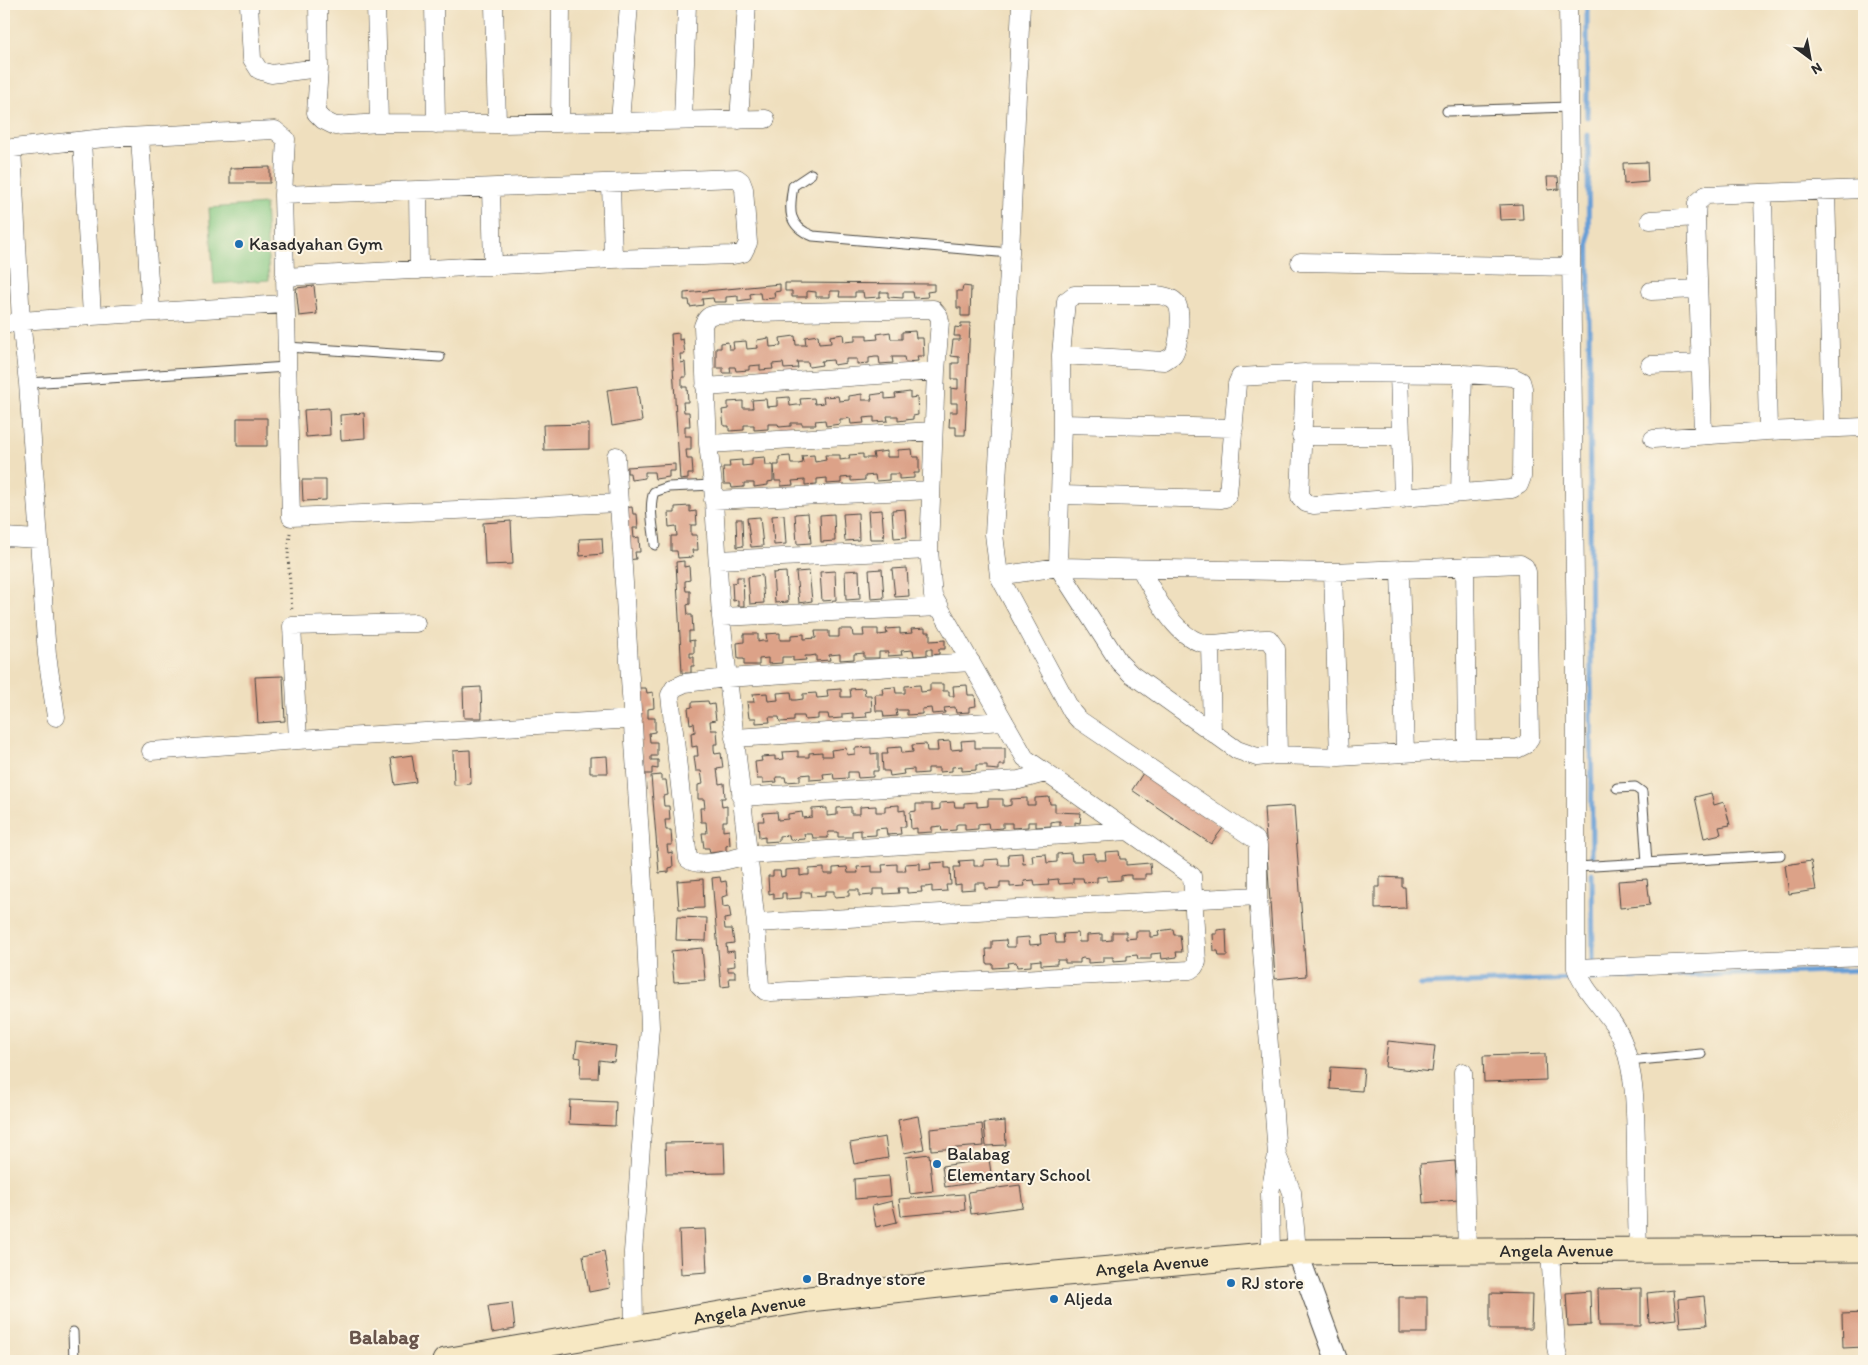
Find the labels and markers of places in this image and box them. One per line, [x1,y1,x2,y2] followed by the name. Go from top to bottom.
[249,233,383,255] place label: Kasadyahan Gym
[233,238,245,250] marker: Kasadyahan Gym
[947,1143,1091,1186] place label: Balabag Elementary School
[931,1158,943,1170] marker: Balabag Elementary School
[817,1268,926,1290] place label: Bradnye store
[1241,1272,1304,1294] place label: RJ store
[801,1273,813,1285] marker: Bradnye store
[1225,1277,1237,1289] marker: RJ store
[1064,1288,1112,1310] place label: Aljeda
[1048,1293,1060,1305] marker: Aljeda

